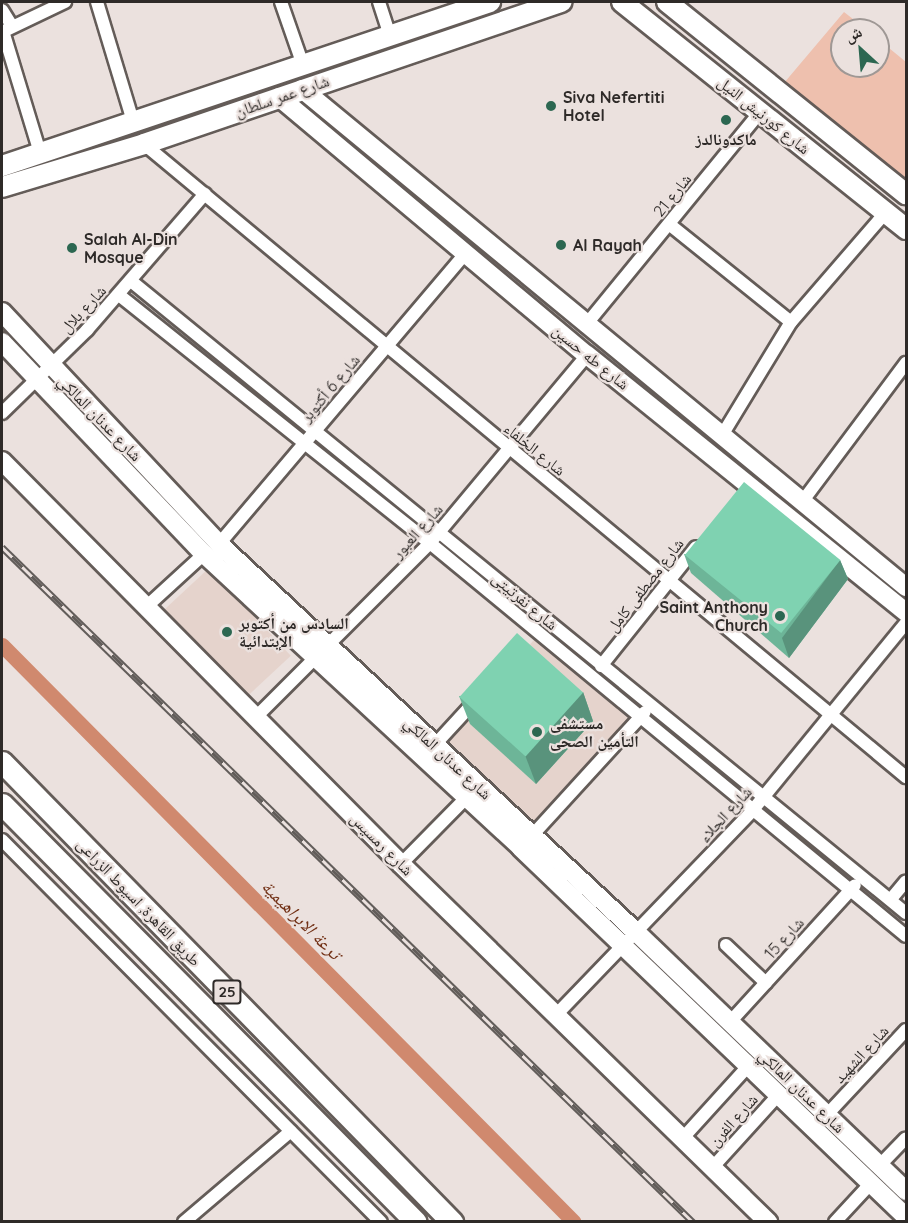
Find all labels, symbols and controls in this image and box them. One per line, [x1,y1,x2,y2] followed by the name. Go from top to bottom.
[830,18,890,78] north arrow
[841,21,865,46] text: ش
[232,71,332,121] street label: شارع عمر سلطان
[714,72,814,158] street label: شارع كورنيش النيل
[563,87,665,125] place label: Siva Nefertiti Hotel
[544,99,558,113] marker: Siva Nefertiti Hotel
[719,113,733,127] marker: ماكدونالدز
[695,129,757,149] place label: ماكدونالدز
[649,170,695,220] street label: شارع 21
[84,229,177,267] place label: Salah Al-Din Mosque
[573,235,642,255] place label: Al Rayah
[554,238,568,252] marker: Al Rayah
[65,241,79,255] marker: Salah Al-Din Mosque
[56,281,110,337] street label: شارع بلال
[549,320,633,394] street label: شارع طه حسين
[296,350,364,426] street label: شارع 6 أكتوبر
[54,371,146,465] street label: شارع عدنان المالكي
[500,418,570,480] street label: شارع الخلفاء
[387,500,447,562] street label: شارع العبور
[602,534,688,636] street label: شارع مصطفى كامل
[488,568,562,634] street label: شارع نفرتيتى
[660,597,768,635] place label: Saint Anthony Church
[773,609,787,623] marker: Saint Anthony Church
[239,613,349,651] place label: السادس من أكتوبر الإبتدائية
[220,625,234,639] marker: السادس من أكتوبر الإبتدائية
[400,713,496,803] street label: شارع عدنان المالكي
[550,713,639,751] place label: مستشفى التأمين الصحى
[528,723,546,741] marker: مستشفى التأمين الصحى
[694,782,756,846] street label: شارع الجلاء
[347,809,417,879] street label: شارع رمسيس
[73,834,205,970] street label: طريق القاهرة, اسيوط الزراعى
[257,876,345,964] water label: ترعة الابراهيمية
[760,913,808,963] street label: شارع 15
[212,980,242,1004] road number: 25
[829,1021,893,1087] street label: شارع الشهيد
[755,1045,849,1137] street label: شارع عدنان المالكي
[704,1090,762,1150] street label: شارع الفرن

